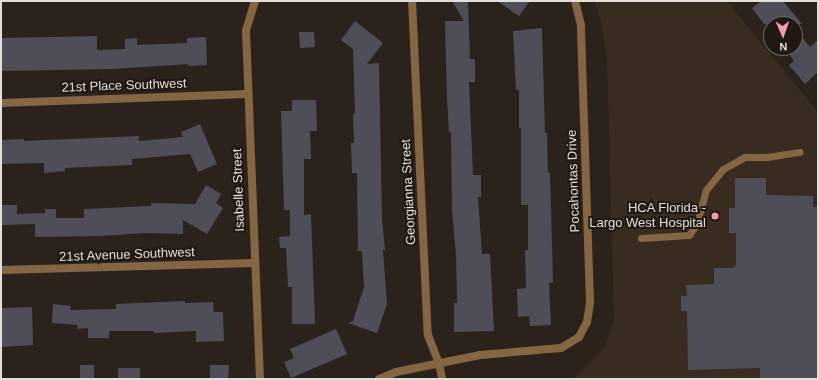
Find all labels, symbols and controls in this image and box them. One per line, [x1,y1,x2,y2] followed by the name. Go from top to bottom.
[763,16,803,56] north arrow
[779,41,788,53] text: N
[61,76,187,96] street label: 21st Place Southwest
[564,129,584,233] street label: Pocahontas Drive
[398,139,420,245] street label: Georgianna Street
[230,148,248,232] street label: Isabelle Street
[589,201,706,232] place label: HCA Florida - Largo West Hospital
[709,210,721,222] marker: HCA Florida - Largo West Hospital
[59,245,195,265] street label: 21st Avenue Southwest

